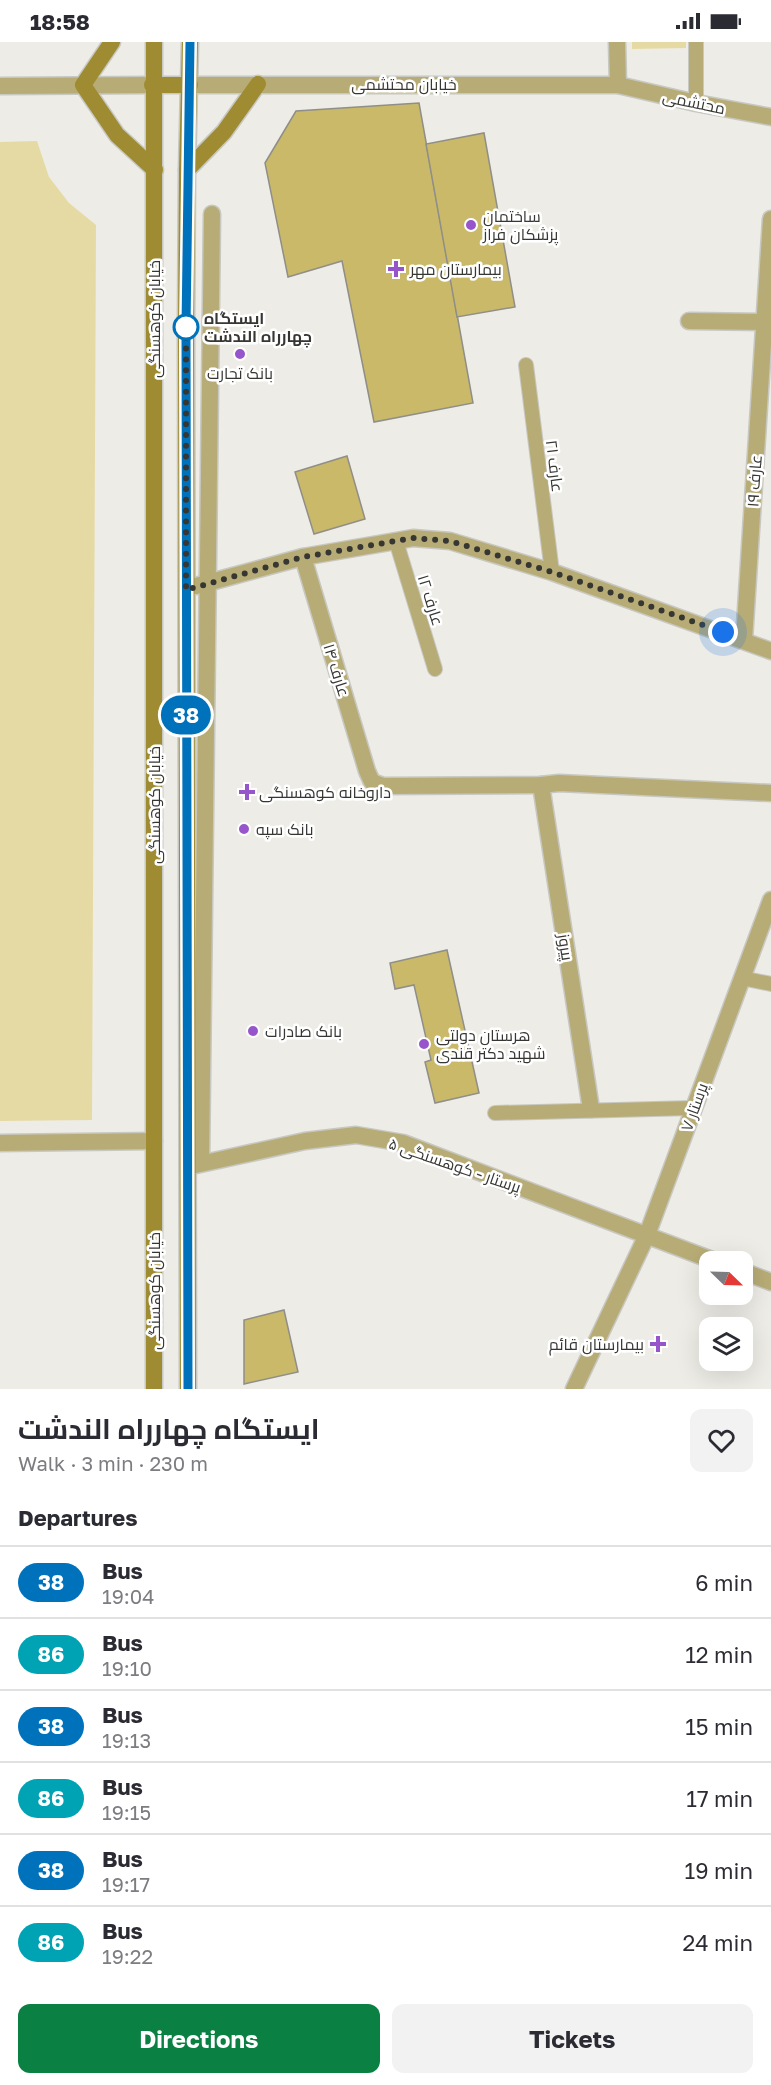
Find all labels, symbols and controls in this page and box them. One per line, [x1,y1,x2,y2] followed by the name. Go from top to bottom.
[30,8,90,35] text: 18:58
[351,74,457,95] street label: خیابان محتشمی
[661,86,727,119] street label: محتشمی
[482,206,559,246] place label: ساختمان پزشکان فراز
[464,218,478,232] marker: ساختمان پزشکان فراز
[409,259,502,280] place label: بیمارستان مهر
[144,260,165,378] street label: خیابان کوهسنگی
[387,260,405,278] marker: بیمارستان مهر
[204,308,312,348] place label: ایستگاه چهارراه الندشت
[173,314,199,340] marker: ایستگاه چهارراه الندشت
[233,347,247,361] marker: بانک تجارت
[207,363,273,383] place label: بانک تجارت
[542,439,568,493] street label: عارف ۲۱
[742,454,766,508] street label: عارف ۱۹
[414,572,448,628] street label: عارف ۱۲
[708,617,738,647] your location
[319,641,355,699] street label: عارف ۱۴
[159,696,213,734] line badge: 38
[173,702,199,728] text: 38
[144,746,165,864] street label: خیابان کوهسنگی
[259,782,391,803] place label: داروخانه کوهسنگی
[240,785,254,799] marker: داروخانه کوهسنگی
[256,819,314,840] place label: بانک سپه
[237,822,251,836] marker: بانک سپه
[552,931,578,963] street label: پیروز
[265,1021,342,1041] place label: بانک صادرات
[246,1024,260,1038] marker: بانک صادرات
[436,1025,546,1064] place label: هرستان دولتی شهید دکتر قندی
[417,1037,431,1051] marker: هرستان دولتی شهید دکتر قندی
[676,1079,714,1135] street label: پرستار ۷
[386,1133,525,1199] street label: پرستار - کوهسنگی ۵
[144,1232,165,1350] street label: خیابان کوهسنگی
[699,1251,753,1305] north arrow
[699,1251,753,1371] map controls
[699,1317,753,1371] button: layers
[549,1334,644,1356] place label: بیمارستان قائم
[649,1335,667,1353] marker: بیمارستان قائم
[690,1409,753,1472] button: heart
[18,1412,320,1445] text: ایستگاه چهارراه الندشت
[18,1451,208,1475] text: Walk · 3 min · 230 m
[18,1504,137,1531] text: Departures
[102,1557,143,1584] text: Bus
[38,1569,64,1595] text: 38
[695,1569,753,1596] text: 6 min
[102,1584,154,1608] text: 19:04
[102,1629,143,1656] text: Bus
[38,1641,64,1667] text: 86
[685,1641,753,1668] text: 12 min
[102,1656,152,1680] text: 19:10
[102,1701,143,1728] text: Bus
[38,1713,64,1739] text: 38
[685,1713,753,1740] text: 15 min
[102,1728,151,1752] text: 19:13
[102,1773,143,1800] text: Bus
[38,1785,64,1811] text: 86
[686,1785,753,1812] text: 17 min
[102,1800,151,1824] text: 19:15
[102,1845,143,1872] text: Bus
[38,1857,64,1883] text: 38
[685,1857,753,1884] text: 19 min
[102,1872,150,1896] text: 19:17
[102,1917,143,1944] text: Bus
[38,1929,64,1955] text: 86
[682,1929,753,1956] text: 24 min
[102,1944,153,1968] text: 19:22
[18,2004,380,2073] button: Directions
[392,2004,753,2073] button: Tickets

